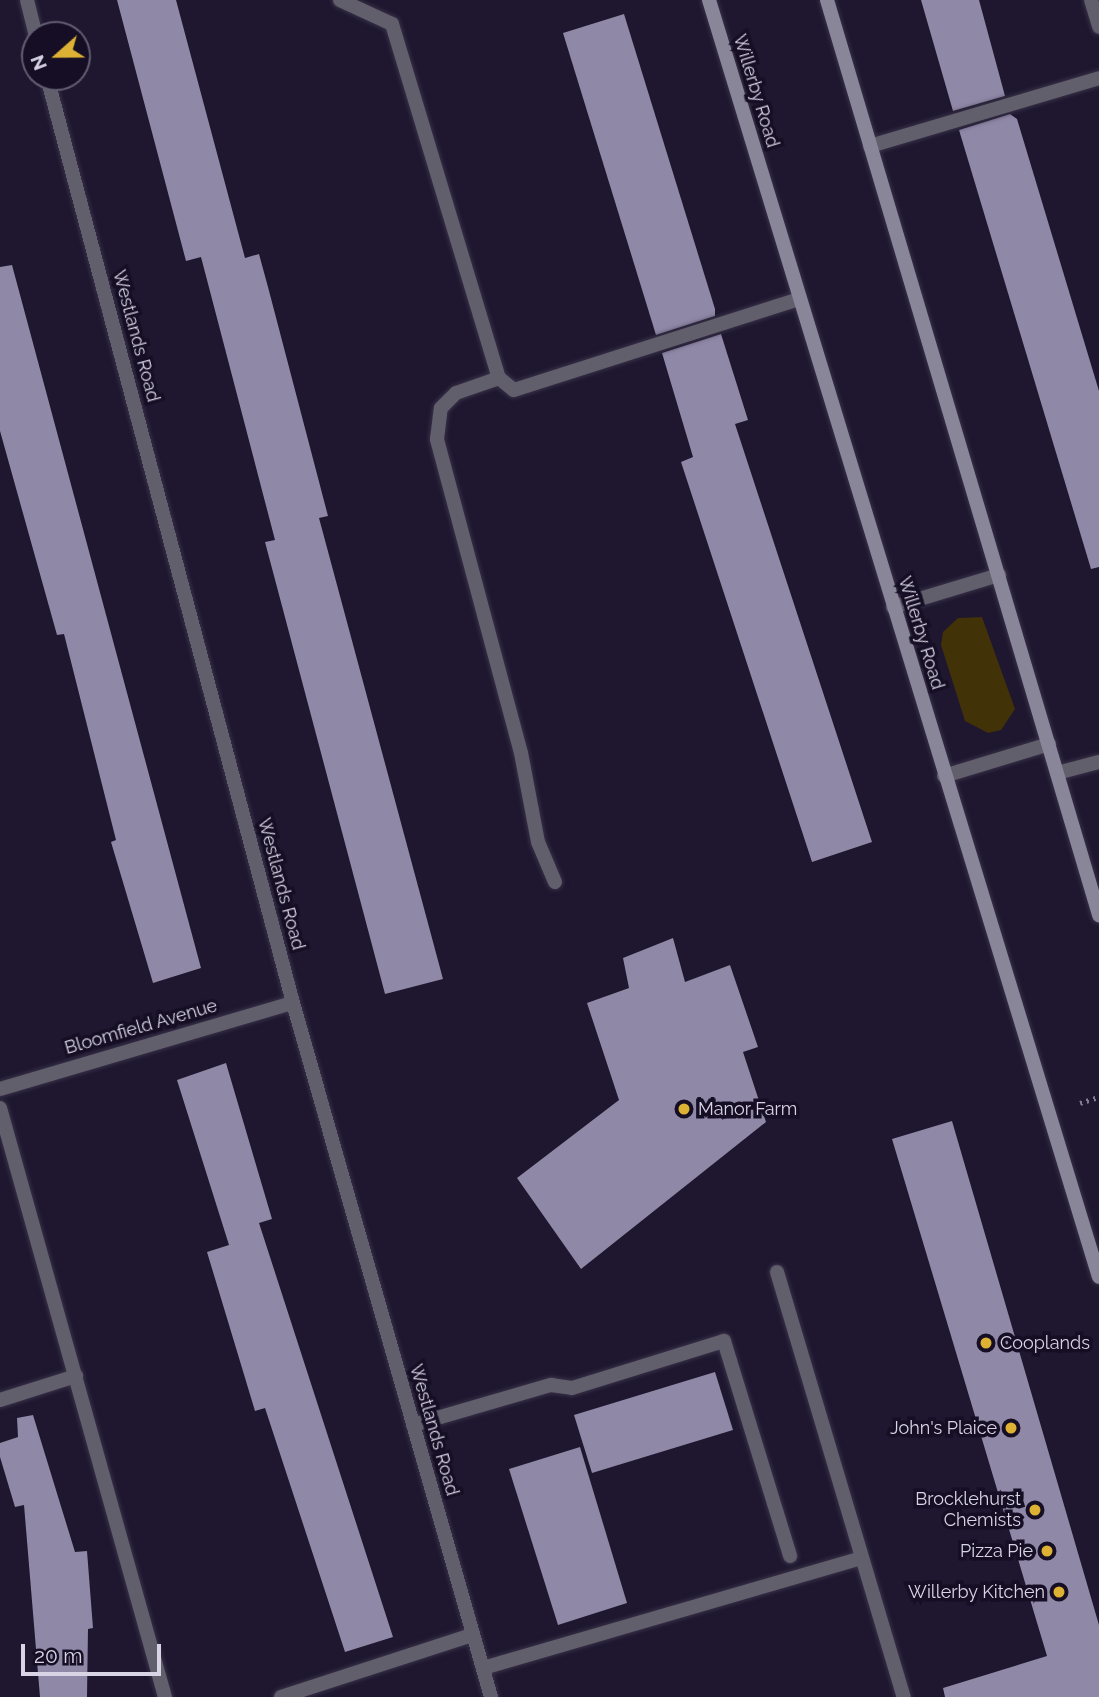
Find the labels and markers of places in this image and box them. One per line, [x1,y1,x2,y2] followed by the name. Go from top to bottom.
[698,1098,798,1120] place label: Manor Farm
[676,1101,692,1117] marker: Manor Farm
[1000,1332,1090,1354] place label: Cooplands
[978,1335,994,1351] marker: Cooplands
[890,1417,997,1439] place label: John's Plaice
[1003,1420,1019,1436] marker: John's Plaice
[915,1489,1021,1532] place label: Brocklehurst Chemists
[1027,1502,1043,1518] marker: Brocklehurst Chemists
[960,1540,1033,1562] place label: Pizza Pie
[1039,1543,1055,1559] marker: Pizza Pie
[908,1581,1045,1603] place label: Willerby Kitchen
[1051,1584,1067,1600] marker: Willerby Kitchen

